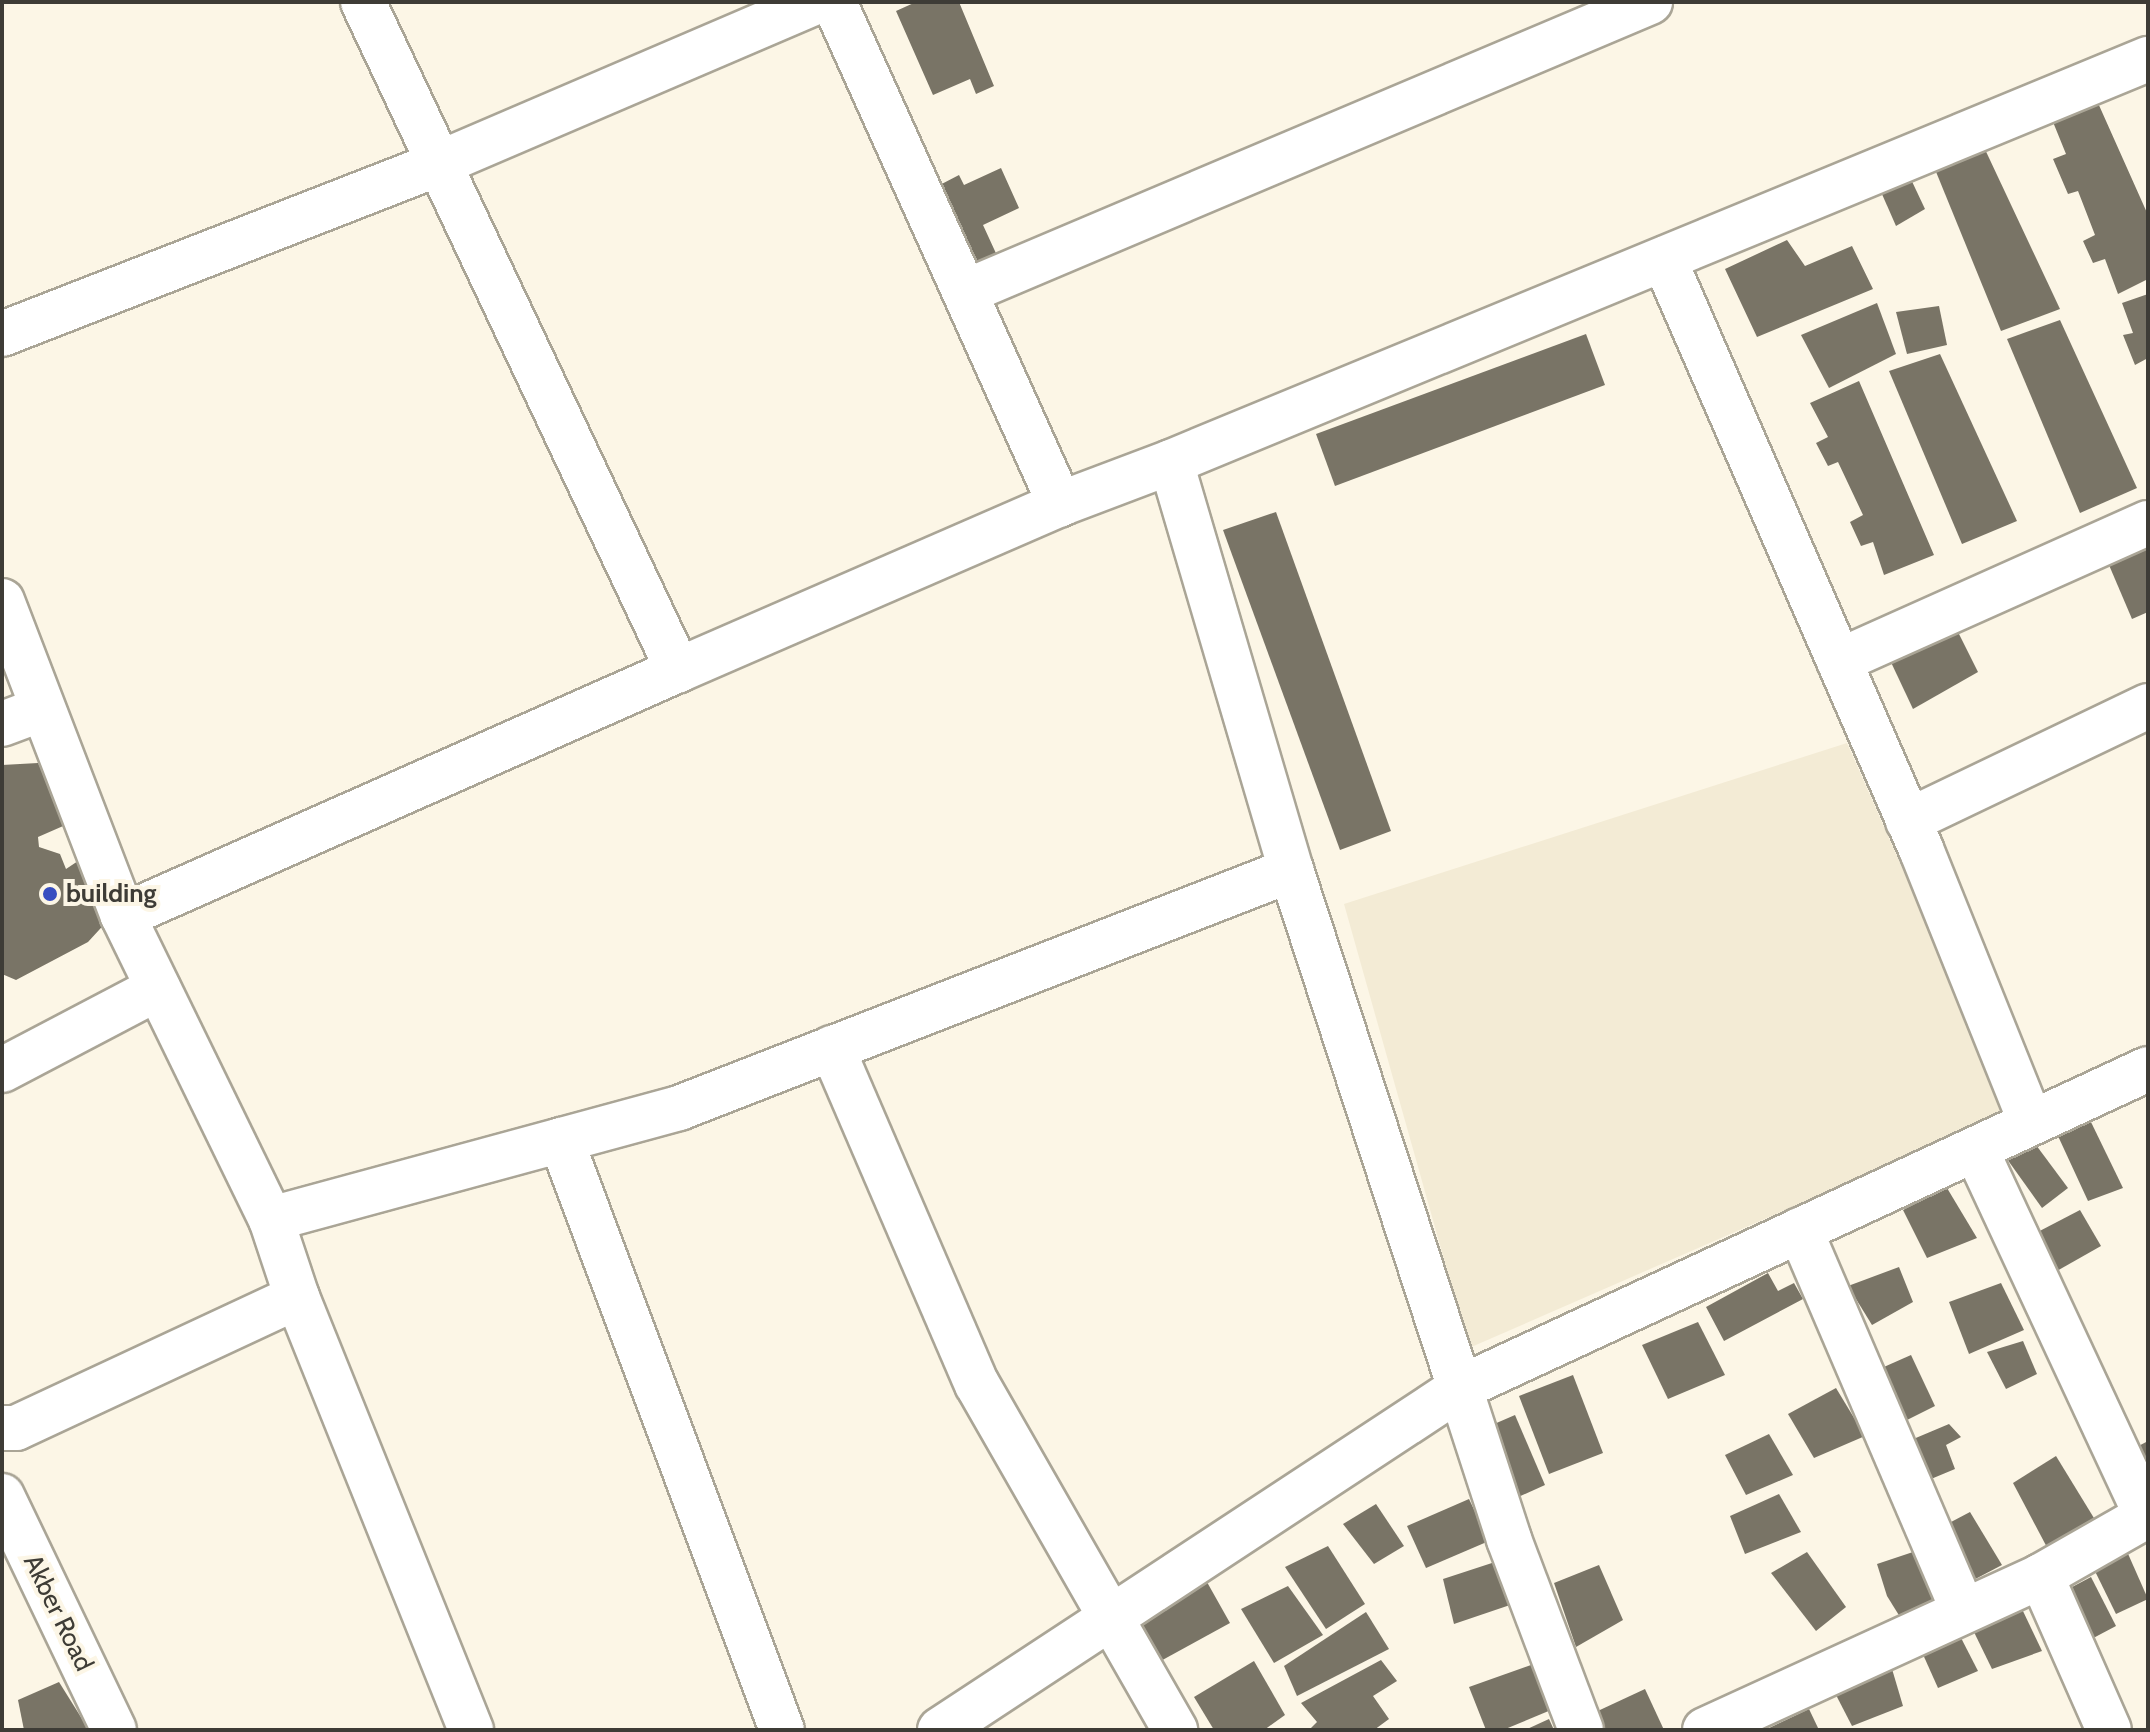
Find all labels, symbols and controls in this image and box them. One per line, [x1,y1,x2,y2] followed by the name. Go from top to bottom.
[66,878,157,910] place label: building
[41,885,59,903] marker: building
[16,1550,100,1676] street label: Akber Road

